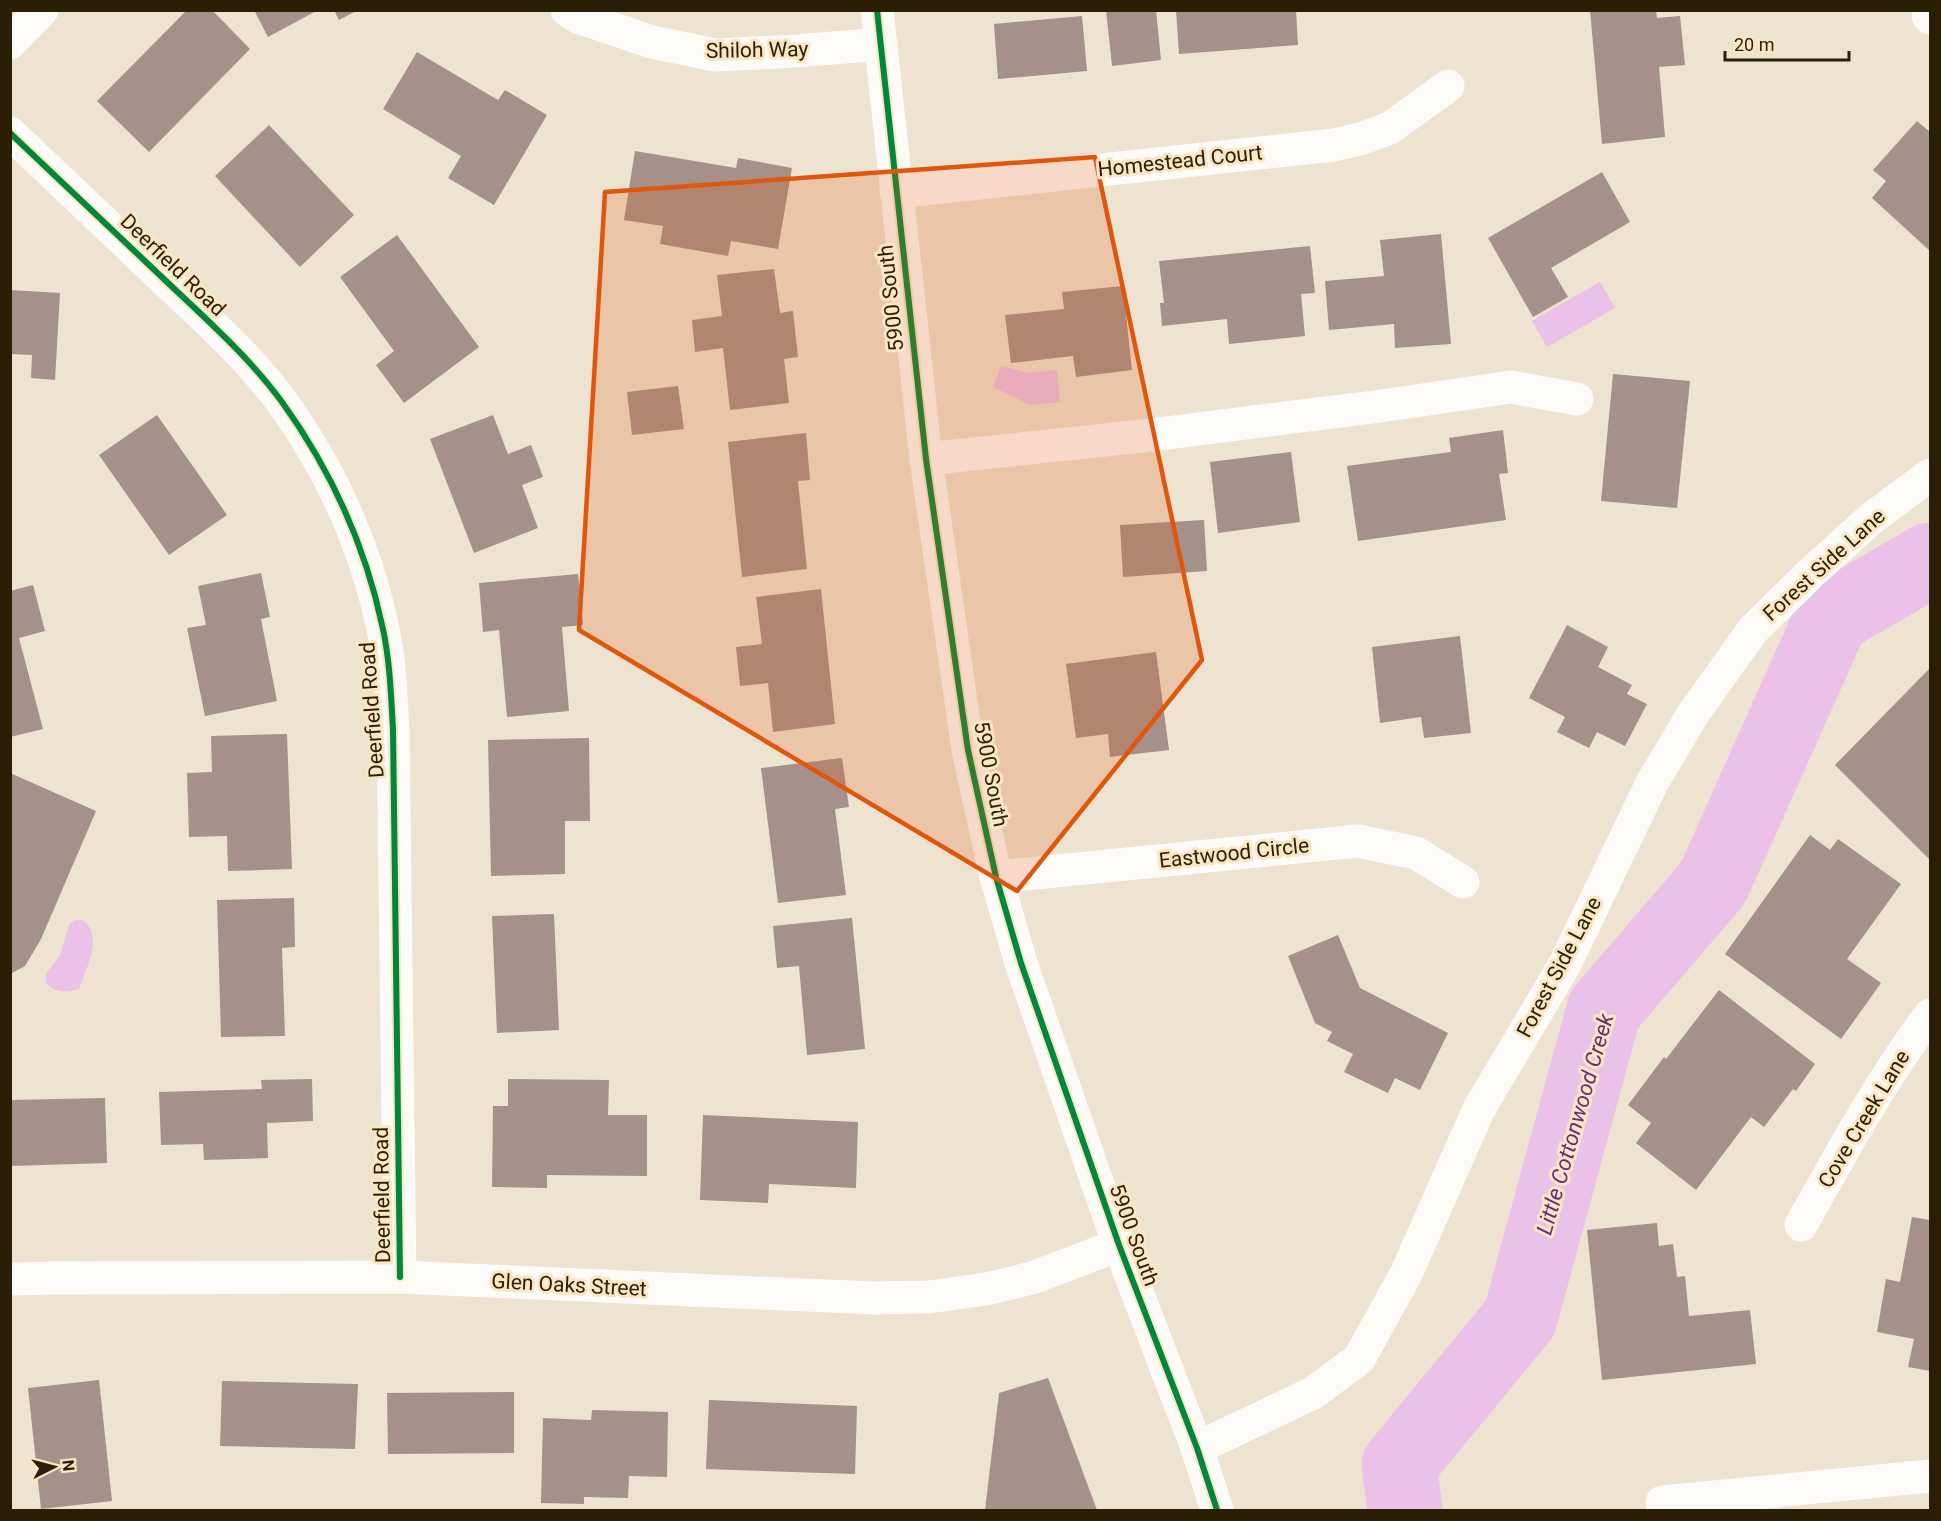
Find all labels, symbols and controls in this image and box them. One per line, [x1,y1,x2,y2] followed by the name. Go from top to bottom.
[1725,24,1850,62] scale bar
[1734,34,1774,55] text: 20 m
[706,37,809,63] street label: Shiloh Way
[1096,140,1264,182] street label: Homestead Court
[116,209,230,321] street label: Deerfield Road
[873,244,909,352] street label: 5900 South
[1758,504,1890,626] street label: Forest Side Lane
[355,641,389,779] street label: Deerfield Road
[969,719,1013,829] street label: 5900 South
[1158,833,1310,873] street label: Eastwood Circle
[1512,893,1606,1041] street label: Forest Side Lane
[1531,1010,1619,1237] water label: Little Cottonwood Creek
[1814,1046,1914,1192] street label: Cove Creek Lane
[369,1127,395,1263] street label: Deerfield Road
[1104,1181,1164,1289] street label: 5900 South
[491,1269,647,1301] street label: Glen Oaks Street
[24,1437,84,1497] north arrow
[58,1459,78,1472] text: N

